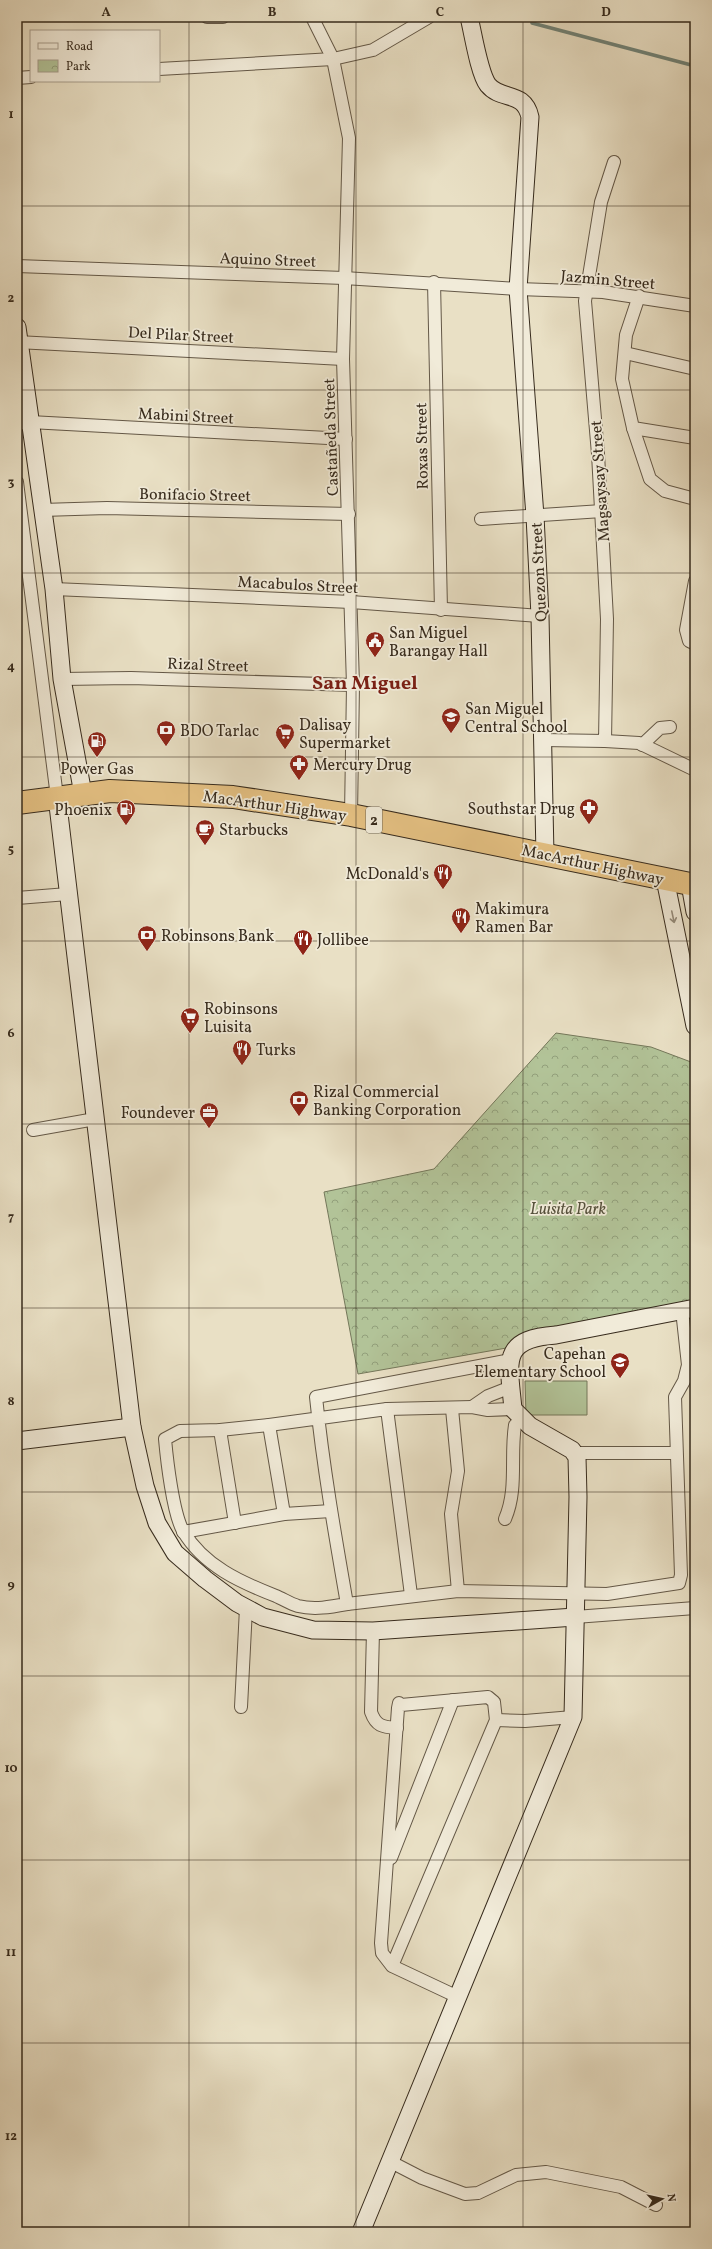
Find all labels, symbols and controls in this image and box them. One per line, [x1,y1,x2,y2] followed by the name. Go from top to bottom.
[101,4,111,22] text: A
[268,4,277,22] text: B
[436,4,444,22] text: C
[601,4,611,22] text: D
[30,30,160,82] legend
[66,39,93,55] text: Road
[66,59,91,75] text: Park
[8,106,14,124] text: 1
[219,248,317,274] street label: Aquino Street
[560,266,656,296] street label: Jazmin Street
[8,290,15,308] text: 2
[127,322,235,350] street label: Del Pilar Street
[319,377,345,496] street label: Castañeda Street
[411,402,435,490] street label: Roxas Street
[137,404,235,431] street label: Mabini Street
[586,419,616,542] street label: Magsaysay Street
[8,474,15,492] text: 3
[139,484,251,508] street label: Bonifacio Street
[526,521,554,622] street label: Quezon Street
[237,572,359,600] street label: Macabulos Street
[389,623,488,663] place label: San Miguel Barangay Hall
[364,630,386,658] public building icon: San Miguel Barangay Hall
[167,654,250,678] street label: Rizal Street
[7,658,15,676] text: 4
[312,670,418,698] district label: San Miguel
[465,699,568,739] place label: San Miguel Central School
[440,706,462,734] school or university icon: San Miguel Central School
[299,715,391,755] place label: Dalisay Supermarket
[155,719,177,747] bank icon: BDO Tarlac
[180,721,259,743] place label: BDO Tarlac
[274,722,296,750] supermarket icon: Dalisay Supermarket
[86,730,108,758] fuel station icon: Power Gas
[288,753,310,781] pharmacy icon: Mercury Drug
[313,755,412,777] place label: Mercury Drug
[60,759,134,781] place label: Power Gas
[202,786,348,828] street label: MacArthur Highway
[578,797,600,825] pharmacy icon: Southstar Drug
[115,798,137,826] fuel station icon: Phoenix
[468,799,575,821] place label: Southstar Drug
[54,800,112,822] place label: Phoenix
[366,807,382,833] road number: 2
[194,818,216,846] cafe icon: Starbucks
[219,820,288,842] place label: Starbucks
[520,840,666,892] street label: MacArthur Highway
[8,841,14,859] text: 5
[432,862,454,890] restaurant icon: McDonald's
[346,864,429,886] place label: McDonald's
[475,899,553,939] place label: Makimura Ramen Bar
[450,906,472,934] restaurant icon: Makimura Ramen Bar
[669,910,677,923] one-way arrow
[136,924,158,952] bank icon: Robinsons Bank
[161,926,275,948] place label: Robinsons Bank
[292,928,314,956] restaurant icon: Jollibee
[317,930,369,952] place label: Jollibee
[204,999,278,1039] place label: Robinsons Luisita
[179,1006,201,1034] supermarket icon: Robinsons Luisita
[7,1025,15,1043] text: 6
[231,1038,253,1066] restaurant icon: Turks
[256,1040,296,1062] place label: Turks
[313,1082,461,1122] place label: Rizal Commercial Banking Corporation
[288,1089,310,1117] bank icon: Rizal Commercial Banking Corporation
[198,1101,220,1129] office icon: Foundever
[121,1103,195,1125] place label: Foundever
[530,1199,607,1221] park label: Luisita Park
[8,1209,14,1227] text: 7
[474,1344,606,1384] place label: Capehan Elementary School
[609,1351,631,1379] school or university icon: Capehan Elementary School
[7,1393,15,1411] text: 8
[7,1576,15,1594] text: 9
[4,1760,18,1778] text: 10
[6,1944,16,1962] text: 11
[5,2128,17,2146] text: 12
[642,2179,682,2219] north arrow
[662,2193,678,2203] text: N

